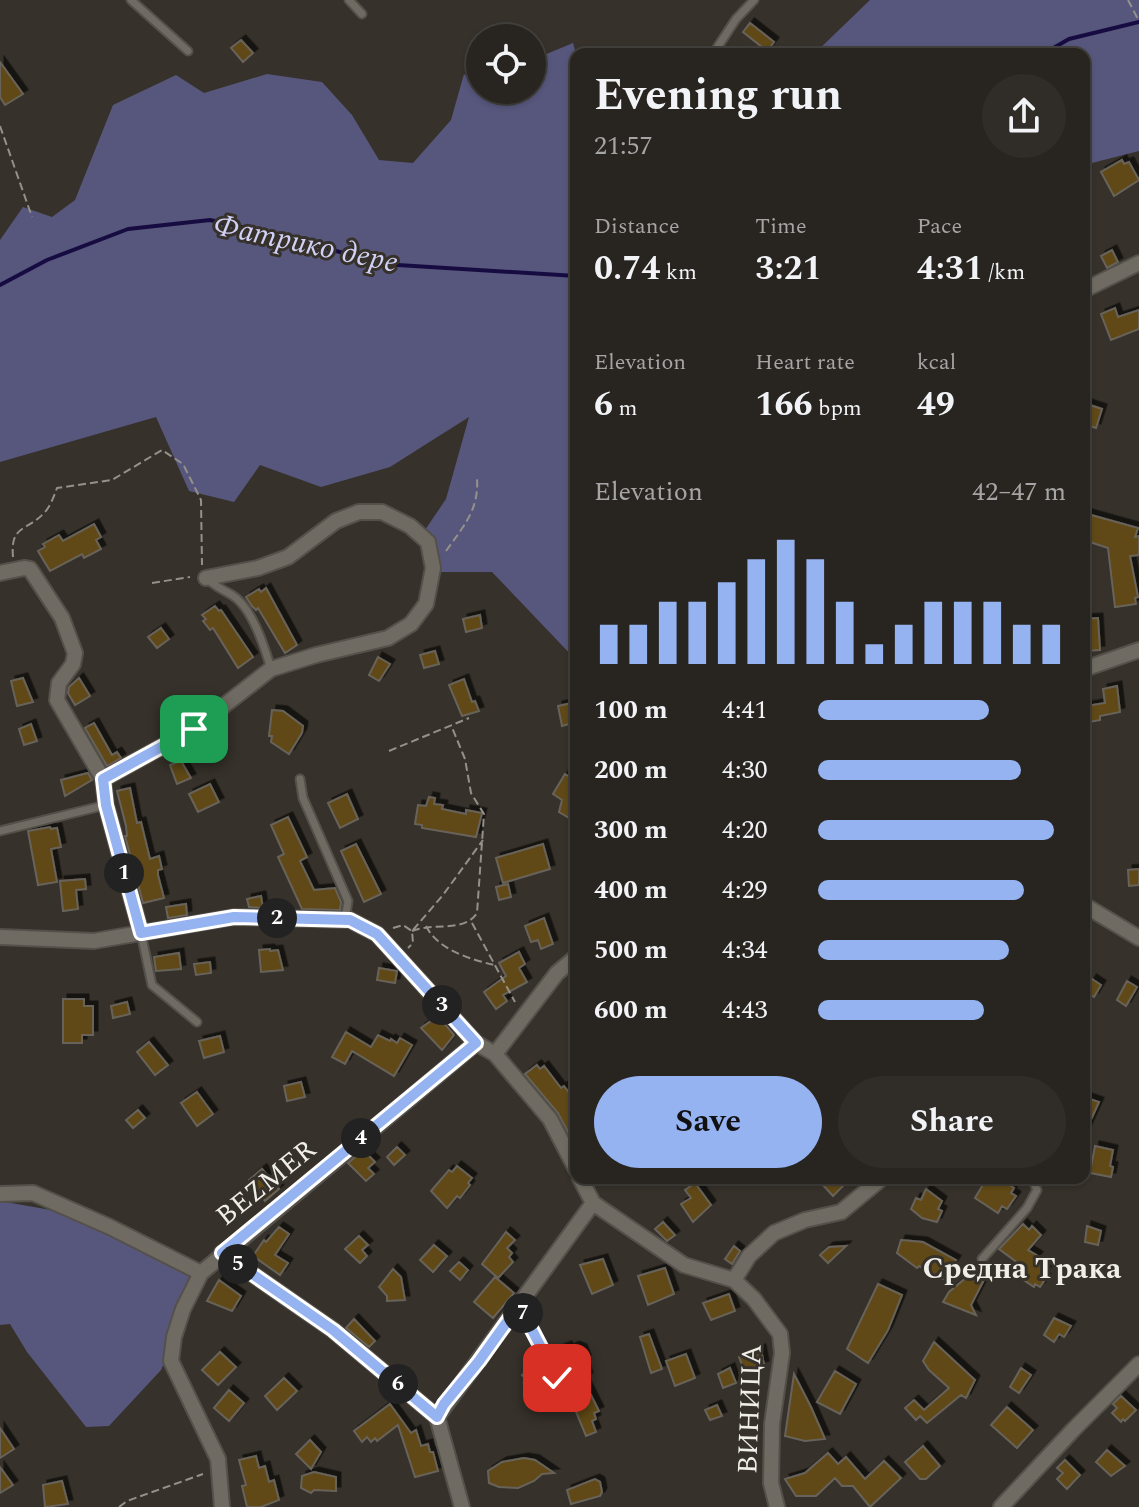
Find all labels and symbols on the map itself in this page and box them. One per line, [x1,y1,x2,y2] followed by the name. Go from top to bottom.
[210,202,402,286] water label: Фатрико дере
[160,695,228,763] pin
[104,853,144,893] pin: 1
[257,898,297,938] pin: 2
[422,985,462,1025] pin: 3
[341,1118,381,1158] pin: 4
[206,1129,326,1237] street label: BEZMER
[218,1244,258,1284] pin: 5
[922,1246,1122,1292] district label: Средна Трака
[503,1293,543,1333] pin: 7
[726,1343,774,1475] street label: ВИНИЦА
[523,1344,591,1412] pin
[378,1364,418,1404] pin: 6

